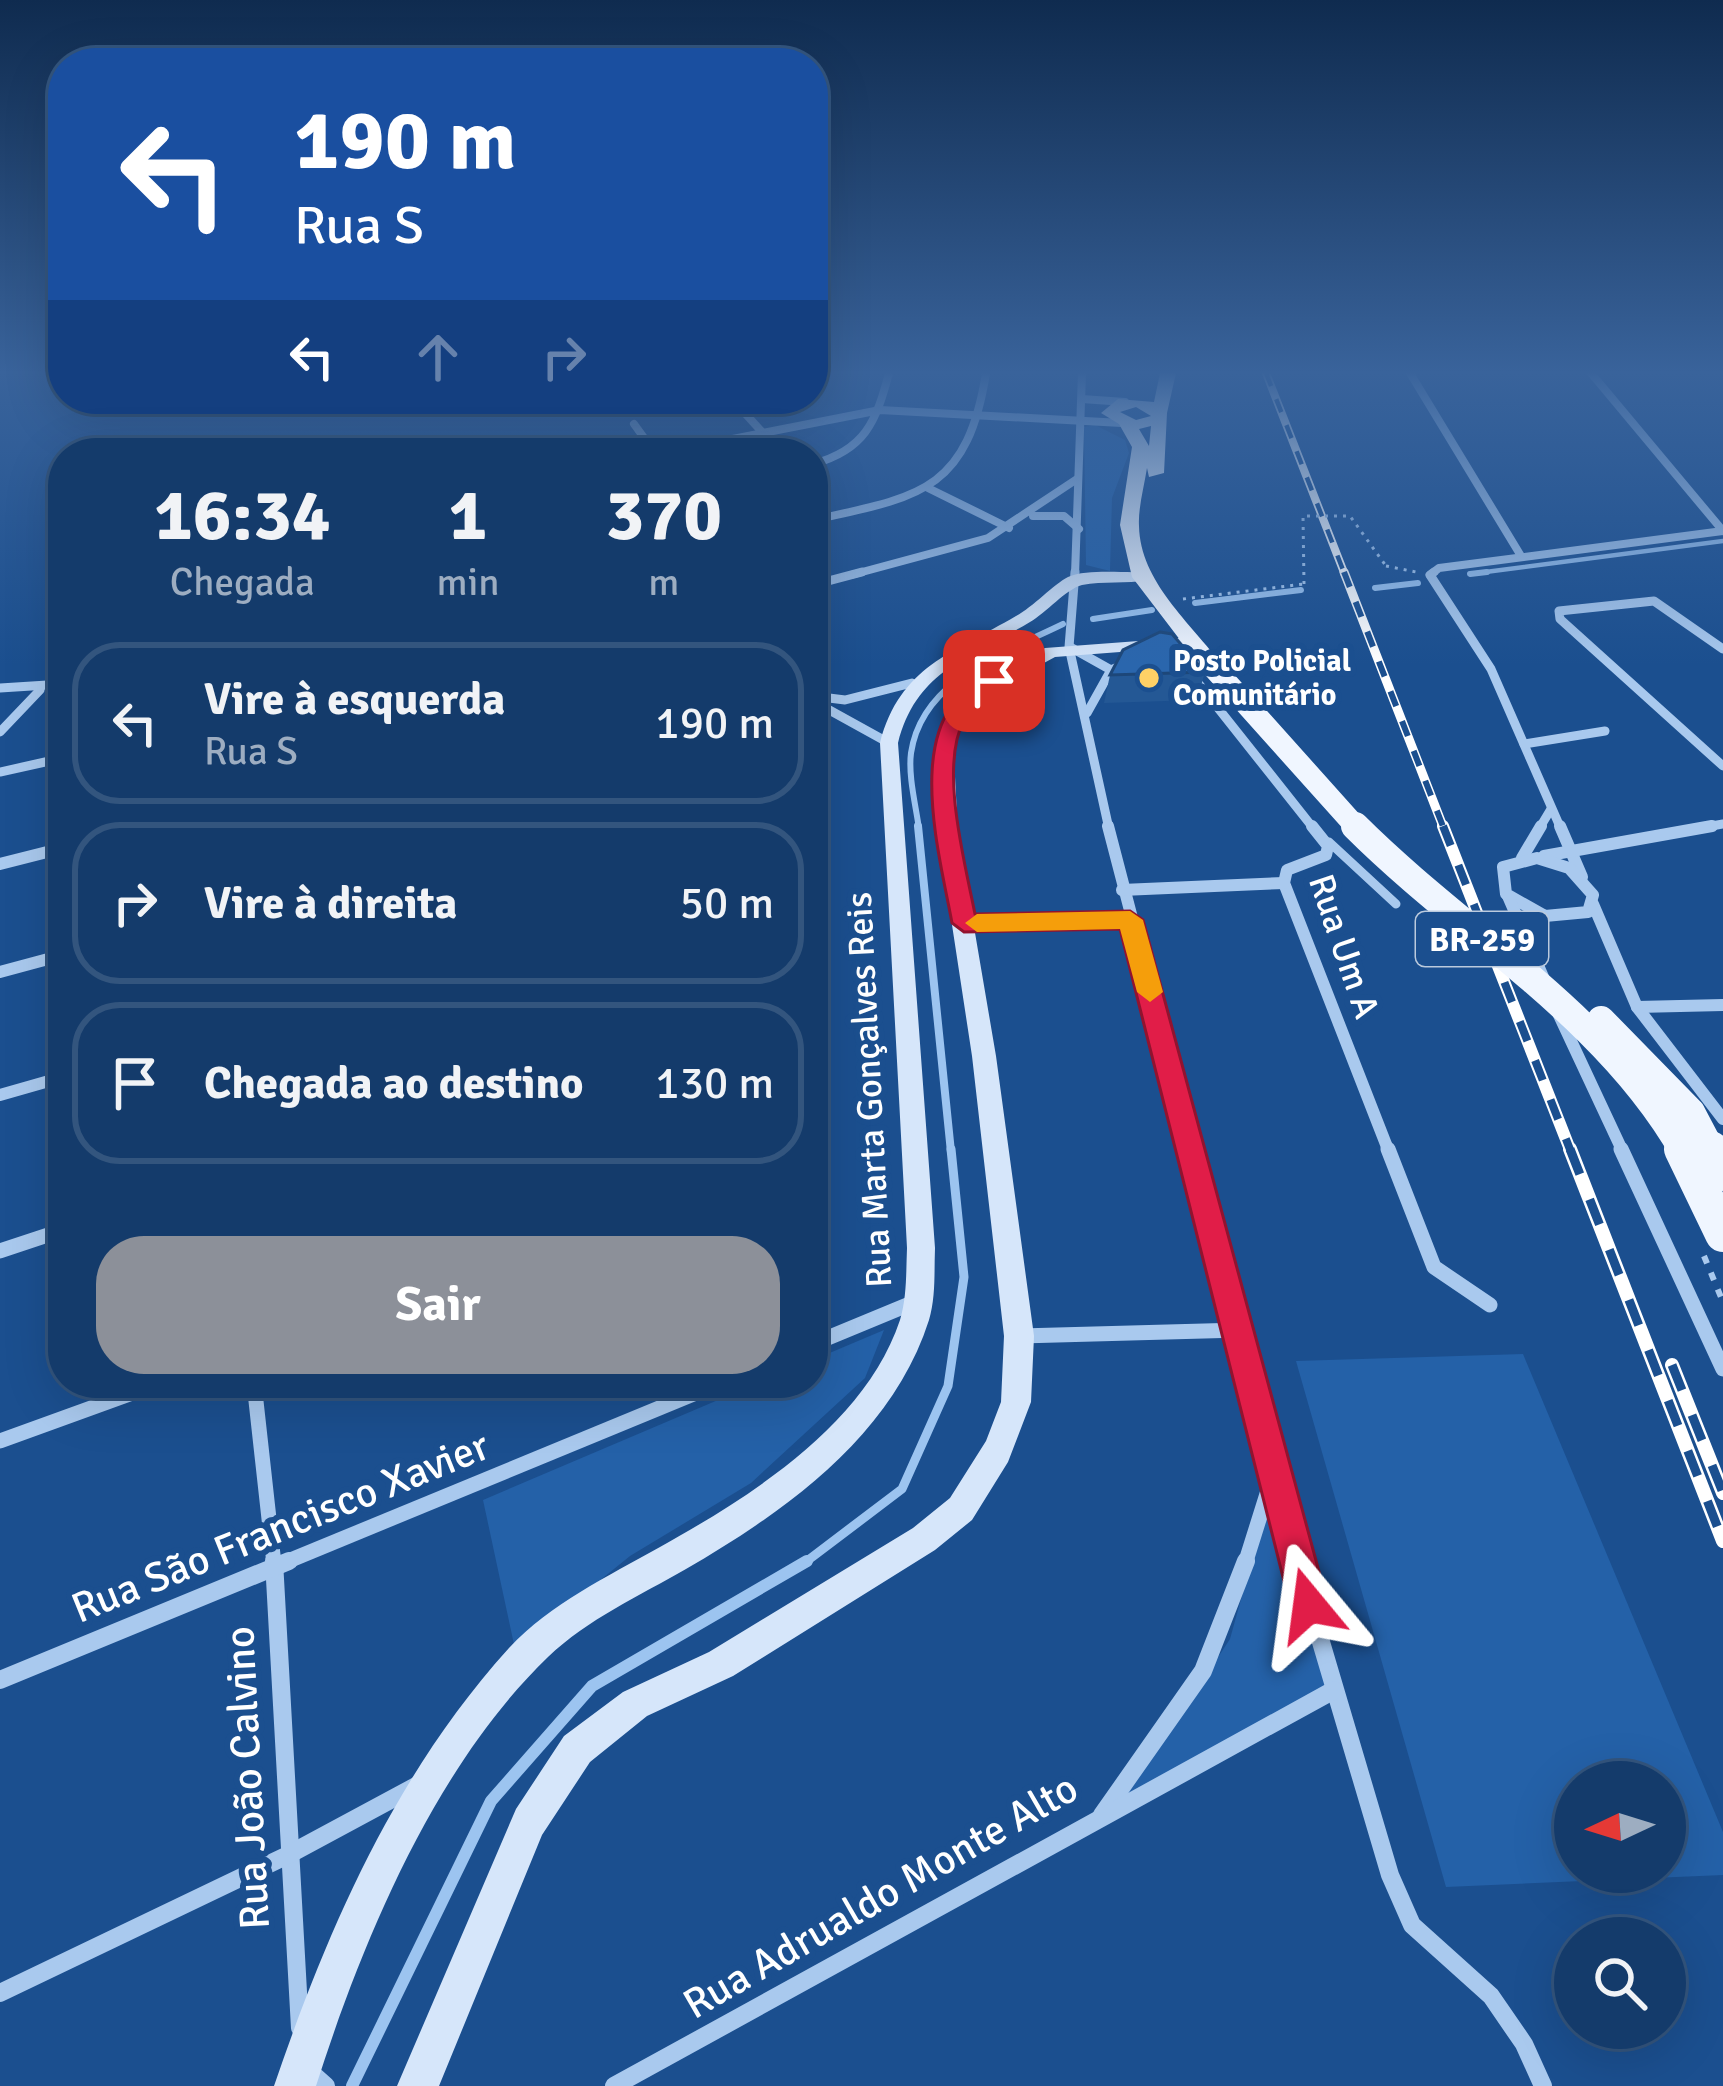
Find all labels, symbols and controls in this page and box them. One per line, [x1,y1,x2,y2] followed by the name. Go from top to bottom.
[294,89,516,193] text: 190 m
[96,96,252,252] icon: left
[294,192,424,259] text: Rua S
[279,324,345,390] icon: left
[405,324,471,390] icon: ahead
[531,324,597,390] icon: right
[154,471,331,560] text: 16:34
[449,471,487,560] text: 1
[605,471,722,560] text: 370
[170,558,315,606] text: Chegada
[437,558,500,606] text: min
[648,558,679,606] text: m
[943,630,1045,732] pin
[1173,643,1351,714] place label: Posto Policial Comunitário
[961,648,1027,714] icon: arrive
[1136,665,1162,691] marker: Posto Policial Comunitário
[204,672,505,727] text: Vire à esquerda
[102,690,168,756] icon: left
[655,696,774,751] text: 190 m
[204,727,298,775] text: Rua S
[1298,869,1389,1024] street label: Rua Um A
[102,870,168,936] icon: right
[204,876,457,931] text: Vire à direita
[680,876,774,931] text: 50 m
[837,891,902,1289] street label: Rua Marta Gonçalves Reis
[1416,912,1548,966] road number: BR-259
[102,1050,168,1116] icon: arrive
[204,1056,584,1111] text: Chegada ao destino
[655,1056,774,1111] text: 130 m
[96,1236,780,1374] button: Sair
[64,1420,497,1634] street label: Rua São Francisco Xavier
[1246,1542,1372,1668] position arrow
[214,1625,281,1931] street label: Rua João Calvino
[1554,1761,1686,1893] north arrow
[1554,1761,1686,2049] map controls
[674,1762,1087,2030] street label: Rua Adrualdo Monte Alto
[1554,1917,1686,2049] button: search

